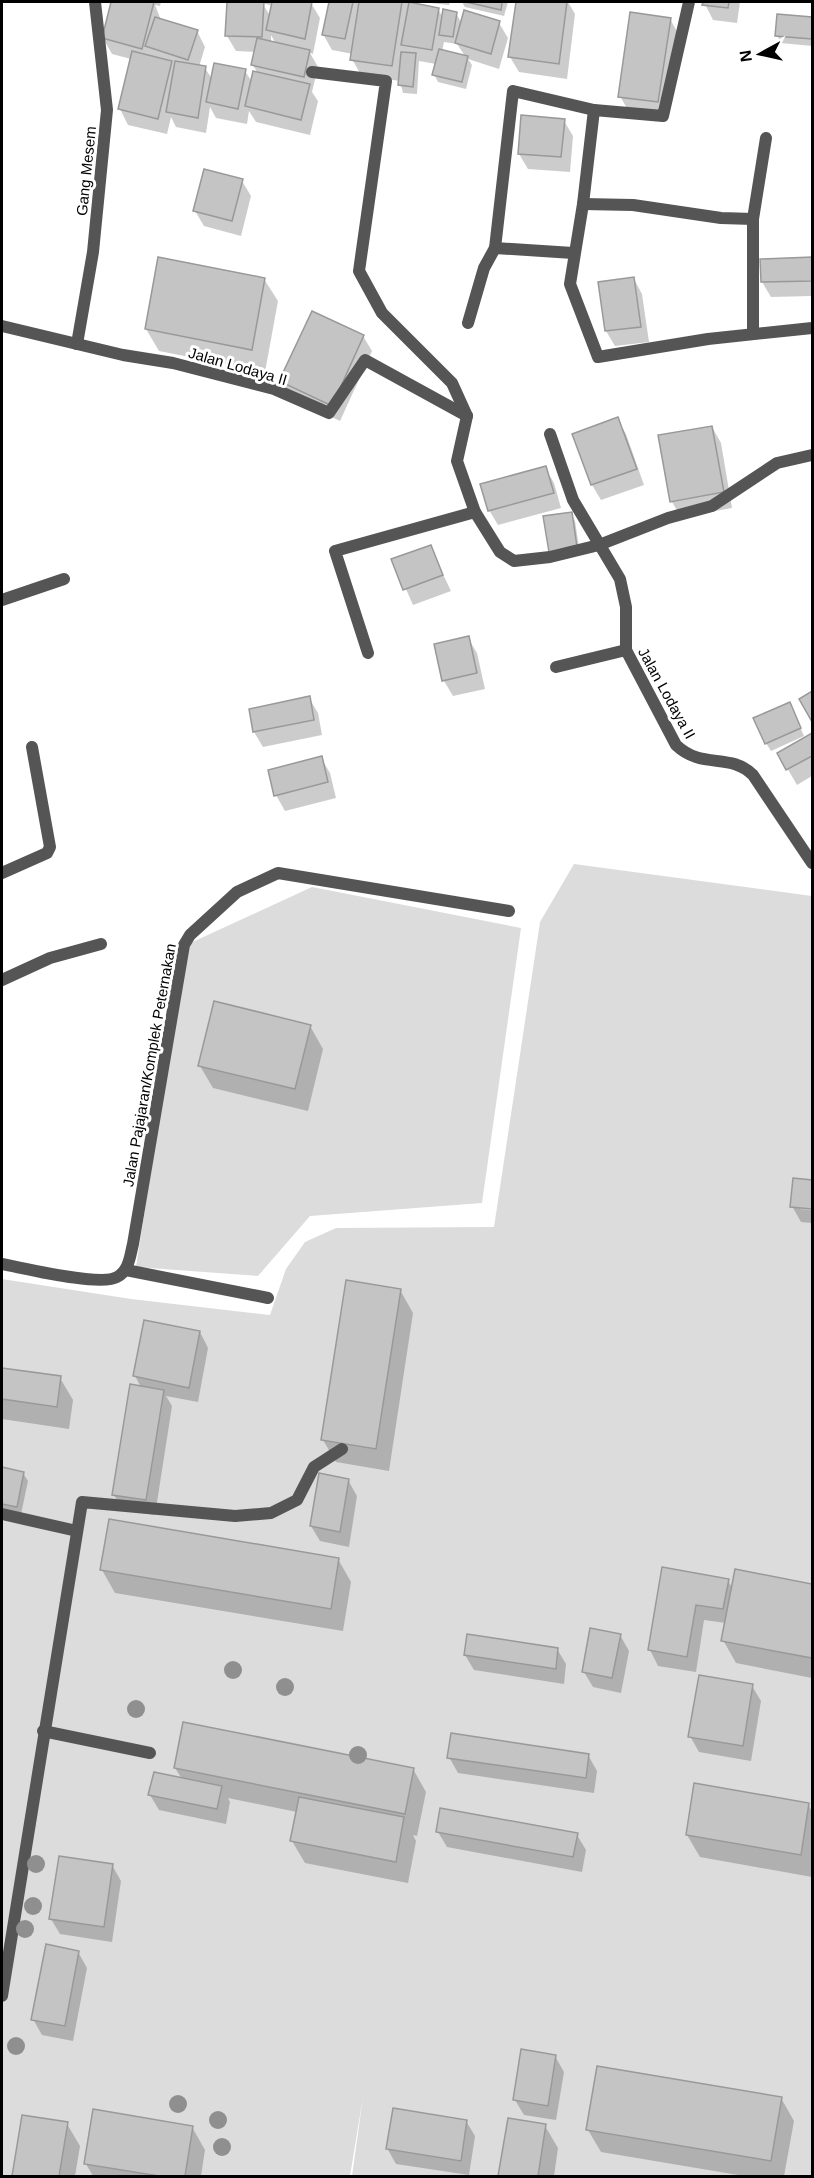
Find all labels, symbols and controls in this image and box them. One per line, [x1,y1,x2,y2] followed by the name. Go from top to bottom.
[730,24,790,84] north arrow
[736,49,755,63] text: N
[73,125,99,217] street label: Gang Mesem
[187,344,289,388] street label: Jalan Lodaya II
[635,644,699,742] street label: Jalan Lodaya II
[119,942,179,1188] street label: Jalan Pajajaran/Komplek Peternakan

